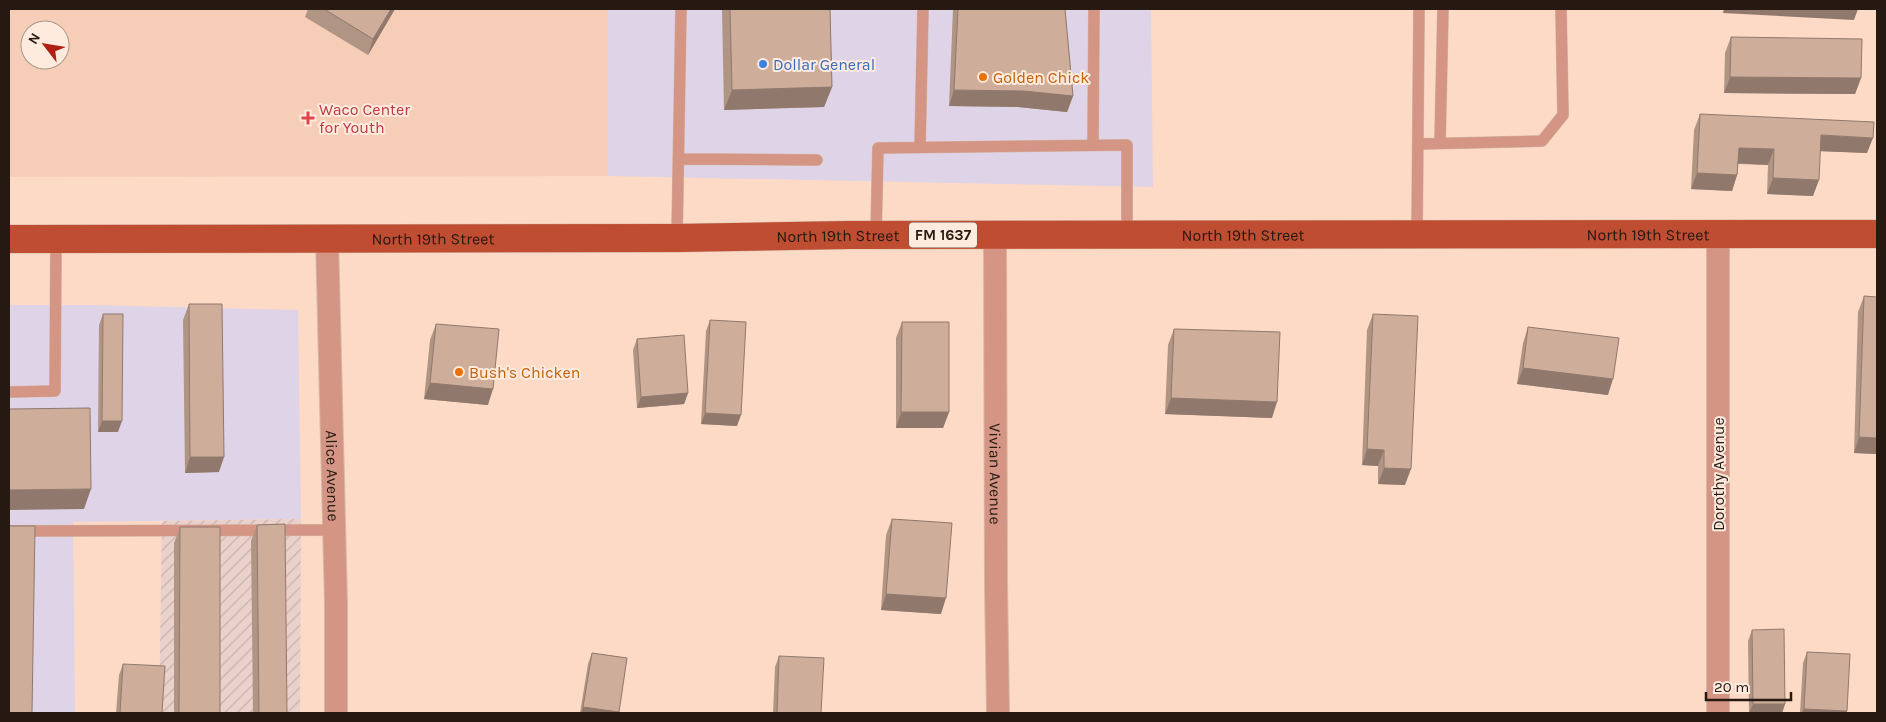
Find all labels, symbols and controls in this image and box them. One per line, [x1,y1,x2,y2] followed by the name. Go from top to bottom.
[20,20,70,70] north arrow
[24,30,44,47] text: N
[773,55,875,74] place label: Dollar General
[757,58,769,70] marker: Dollar General
[993,68,1089,87] place label: Golden Chick
[977,71,989,83] marker: Golden Chick
[319,100,410,137] place label: Waco Center for Youth
[301,111,315,125] marker: Waco Center for Youth
[909,222,977,248] road number: FM 1637
[1586,225,1710,244] street label: North 19th Street
[776,226,900,246] street label: North 19th Street
[1181,226,1305,245] street label: North 19th Street
[371,229,495,248] street label: North 19th Street
[469,363,580,382] place label: Bush's Chicken
[453,366,465,378] marker: Bush's Chicken
[1709,417,1728,531] street label: Dorothy Avenue
[986,423,1005,525] street label: Vivian Avenue
[322,430,343,522] street label: Alice Avenue
[1706,670,1791,702] scale bar
[1714,678,1749,696] text: 20 m

